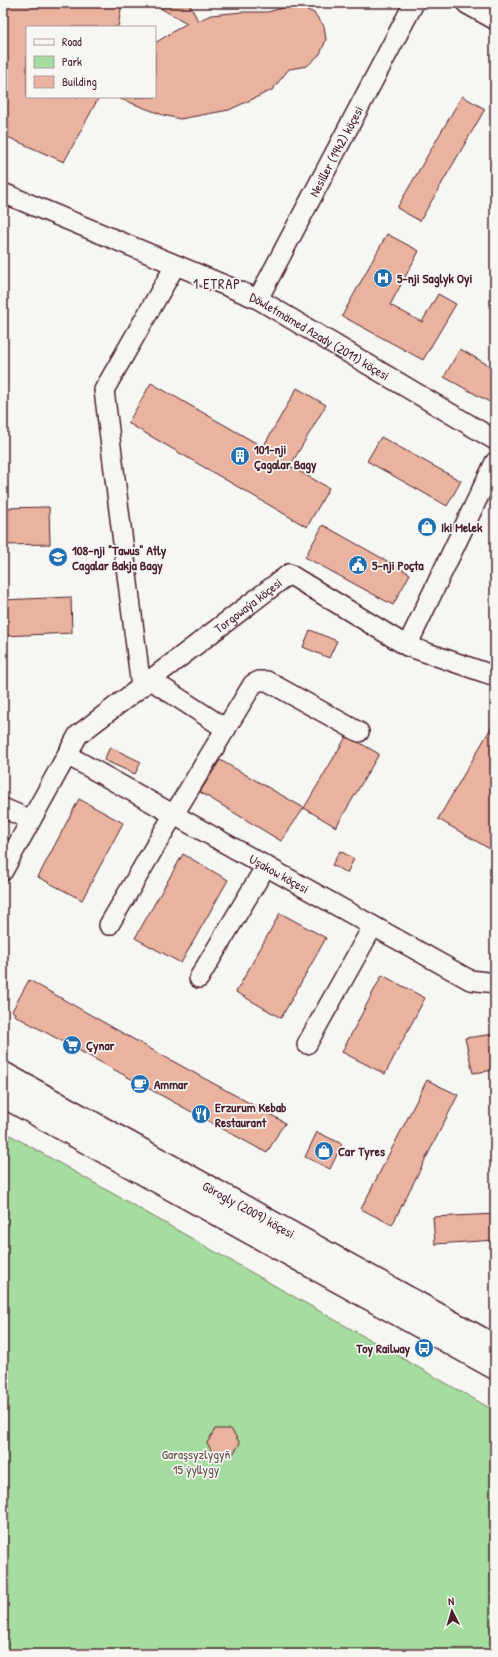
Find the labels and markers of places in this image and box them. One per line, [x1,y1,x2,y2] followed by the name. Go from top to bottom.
[372,267,394,289] hospital icon: 5-nji Saglyk Oyi
[397,269,473,288] place label: 5-nji Saglyk Oyi
[254,440,317,474] place label: 101-nji Çagalar Bagy
[229,445,251,467] building icon: 101-nji Çagalar Bagy
[416,516,438,538] shop icon: Iki Melek
[441,518,483,536] place label: Iki Melek
[72,541,167,575] place label: 108-nji "Tawus" Atly Cagalar Bakja Bagy
[47,546,69,568] school or university icon: 108-nji "Tawus" Atly Cagalar Bakja Bagy
[347,554,369,576] public building icon: 5-nji Poçta
[372,556,425,574] place label: 5-nji Poçta
[61,1034,83,1056] supermarket icon: Çynar
[86,1036,116,1055] place label: Çynar
[129,1073,151,1095] cafe icon: Ammar
[154,1075,189,1093] place label: Ammar
[215,1098,287,1131] place label: Erzurum Kebab Restaurant
[190,1103,212,1125] restaurant icon: Erzurum Kebab Restaurant
[313,1140,335,1162] shop icon: Car Tyres
[338,1142,385,1161] place label: Car Tyres
[413,1337,435,1359] bus stop icon: Toy Railway
[355,1339,410,1358] place label: Toy Railway

